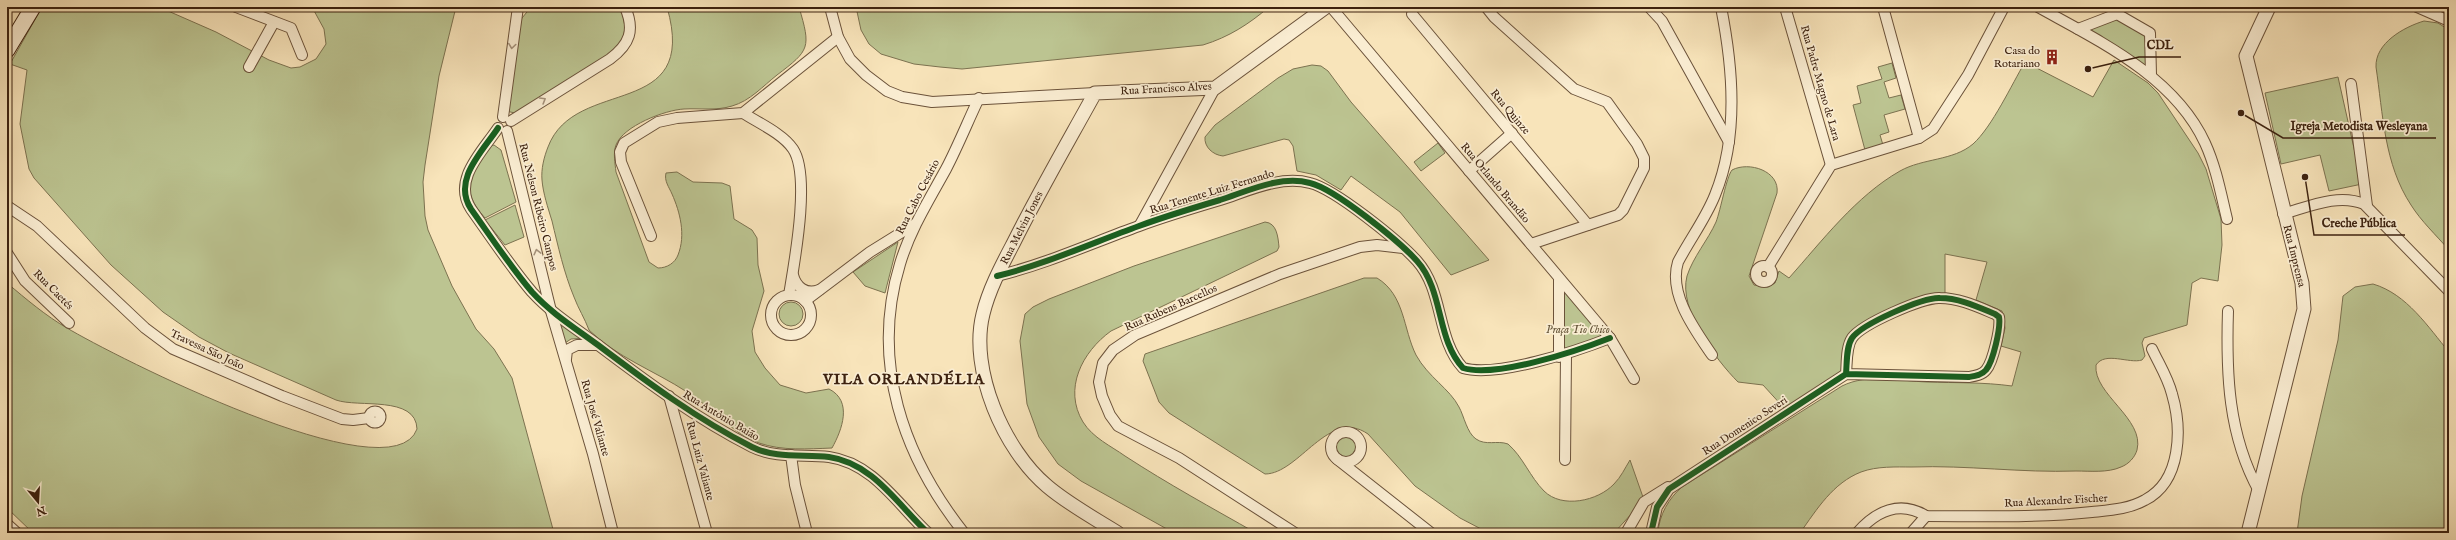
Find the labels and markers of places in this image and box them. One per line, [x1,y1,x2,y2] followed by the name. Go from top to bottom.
[2139,33,2181,57] callout: CDL
[1994,44,2040,71] place label: Casa do Rotariano
[2043,48,2061,66] building icon: Casa do Rotariano
[2283,114,2436,138] callout: Igreja Metodista Wesleyana
[2314,211,2405,235] callout: Creche Pública

